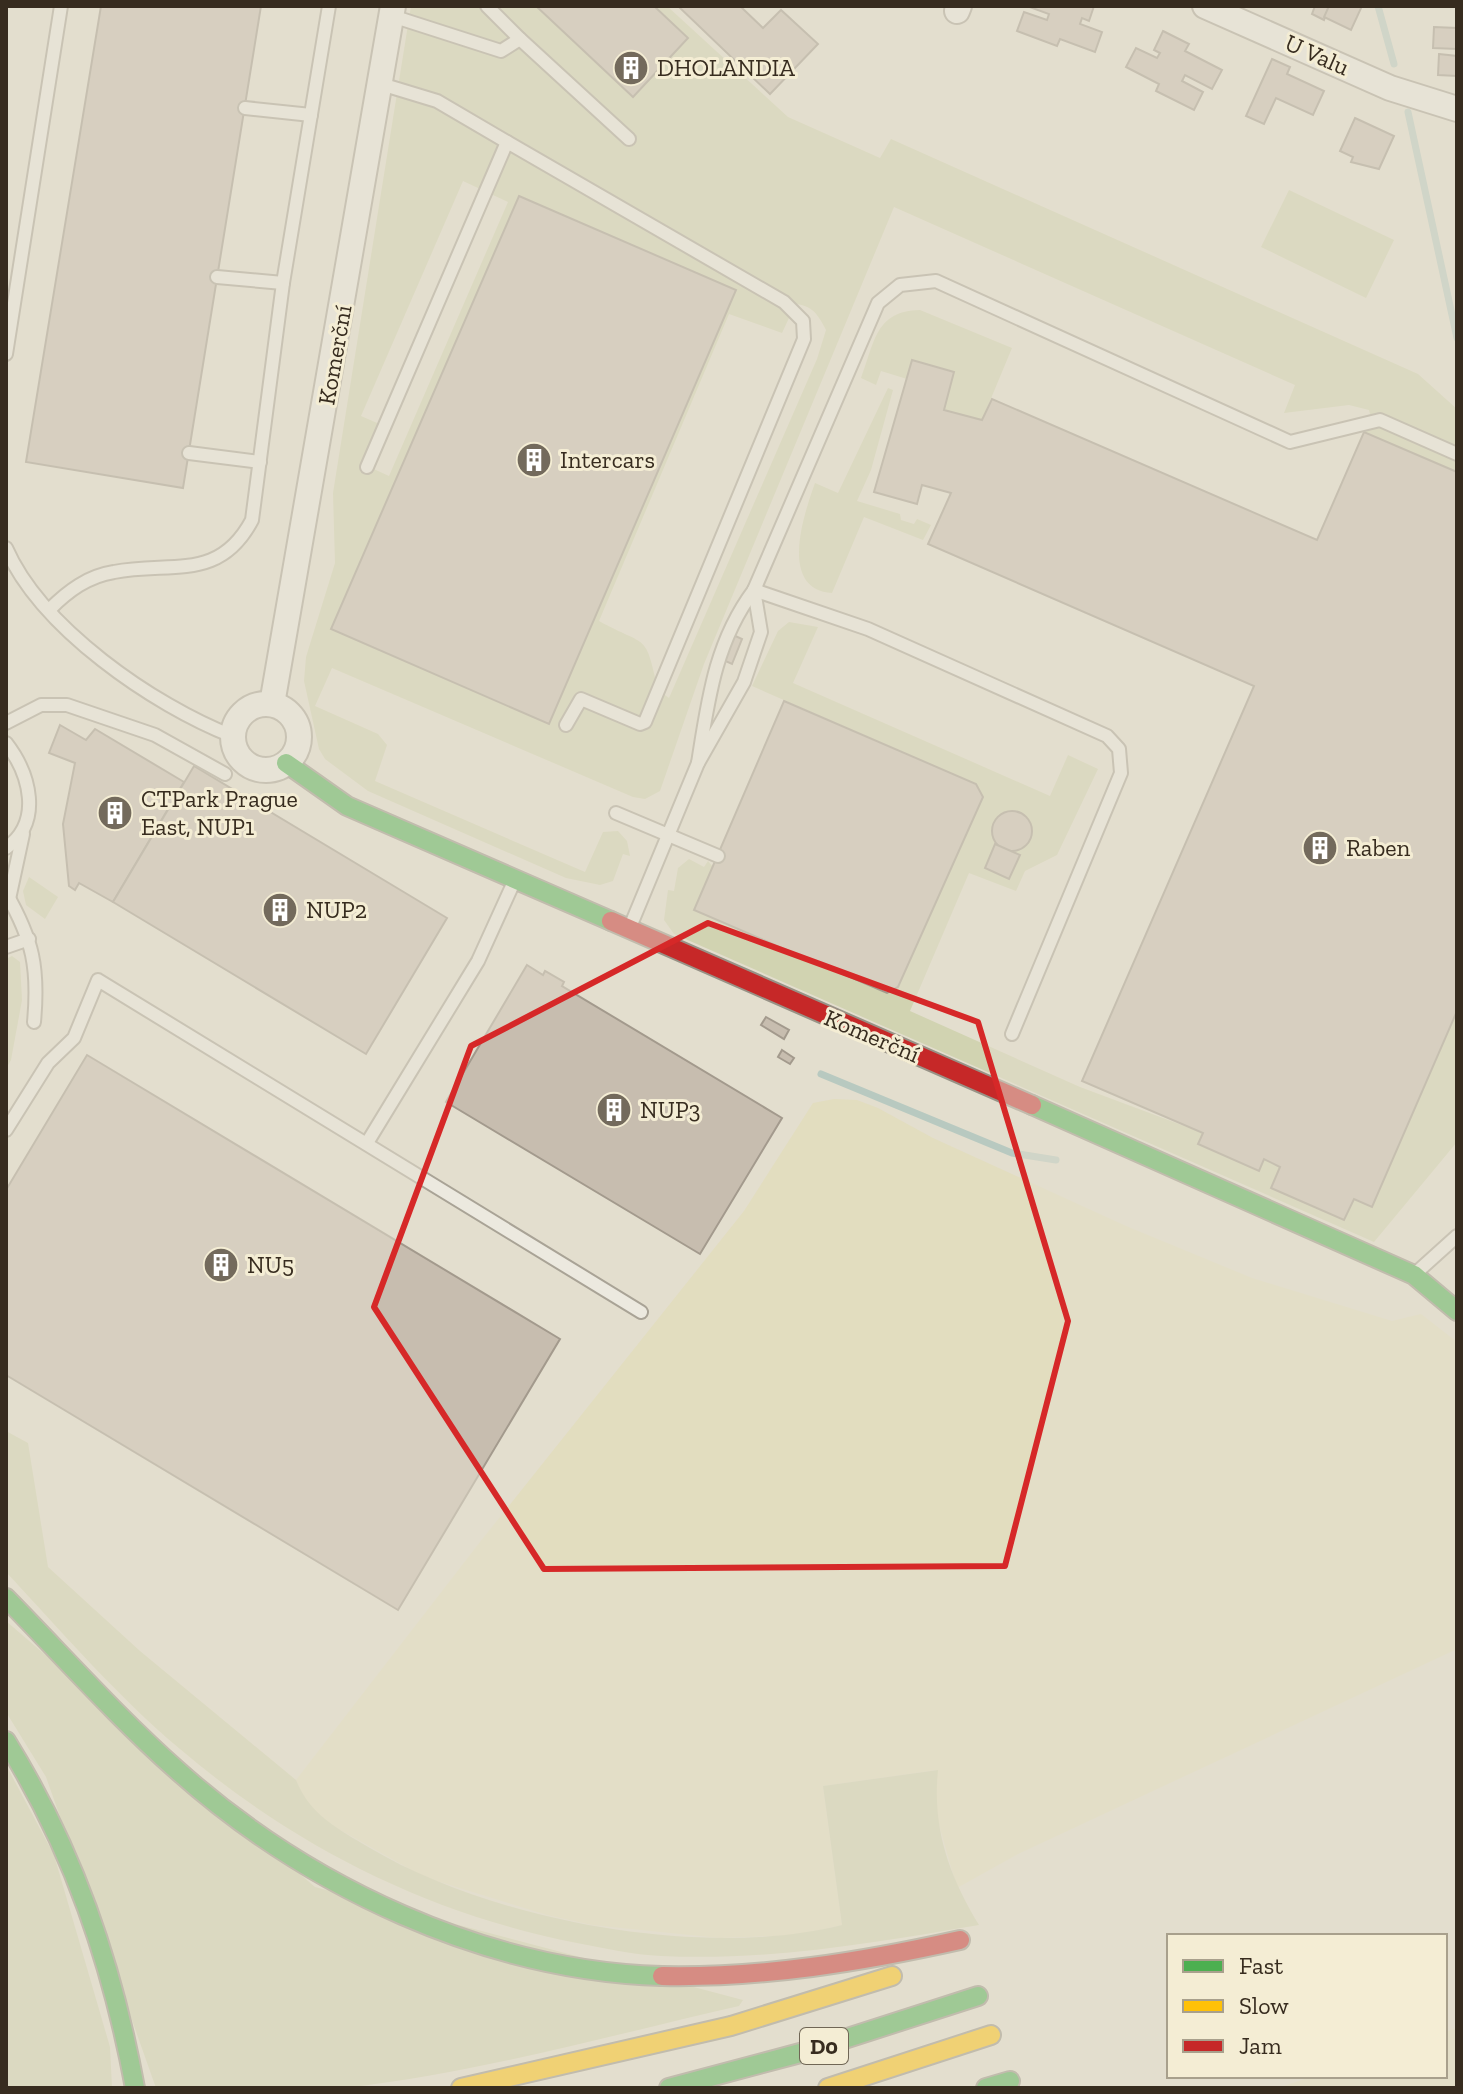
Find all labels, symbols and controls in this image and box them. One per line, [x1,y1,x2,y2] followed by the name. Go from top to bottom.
[1281,28,1354,82] street label: U Valu
[612,49,650,87] building icon: DHOLANDIA
[657,53,795,82] place label: DHOLANDIA
[311,302,358,407] street label: Komerční
[515,441,553,479] building icon: Intercars
[560,445,655,474] place label: Intercars
[141,784,298,841] place label: CTPark Prague East, NUP1
[96,794,134,832] building icon: CTPark Prague East, NUP1
[1301,829,1339,867] building icon: Raben
[1346,833,1410,862] place label: Raben
[261,891,299,929] building icon: NUP2
[306,895,367,924] place label: NUP2
[820,1002,925,1069] street label: Komerční
[595,1091,633,1129] building icon: NUP3
[640,1095,700,1124] place label: NUP3
[202,1246,240,1284] building icon: NU5
[247,1250,294,1279] place label: NU5
[1167,1934,1447,2078] legend
[1239,1951,1283,1980] text: Fast
[1239,1991,1289,2020] text: Slow
[800,2028,848,2064] road number: D0
[1239,2031,1282,2060] text: Jam

